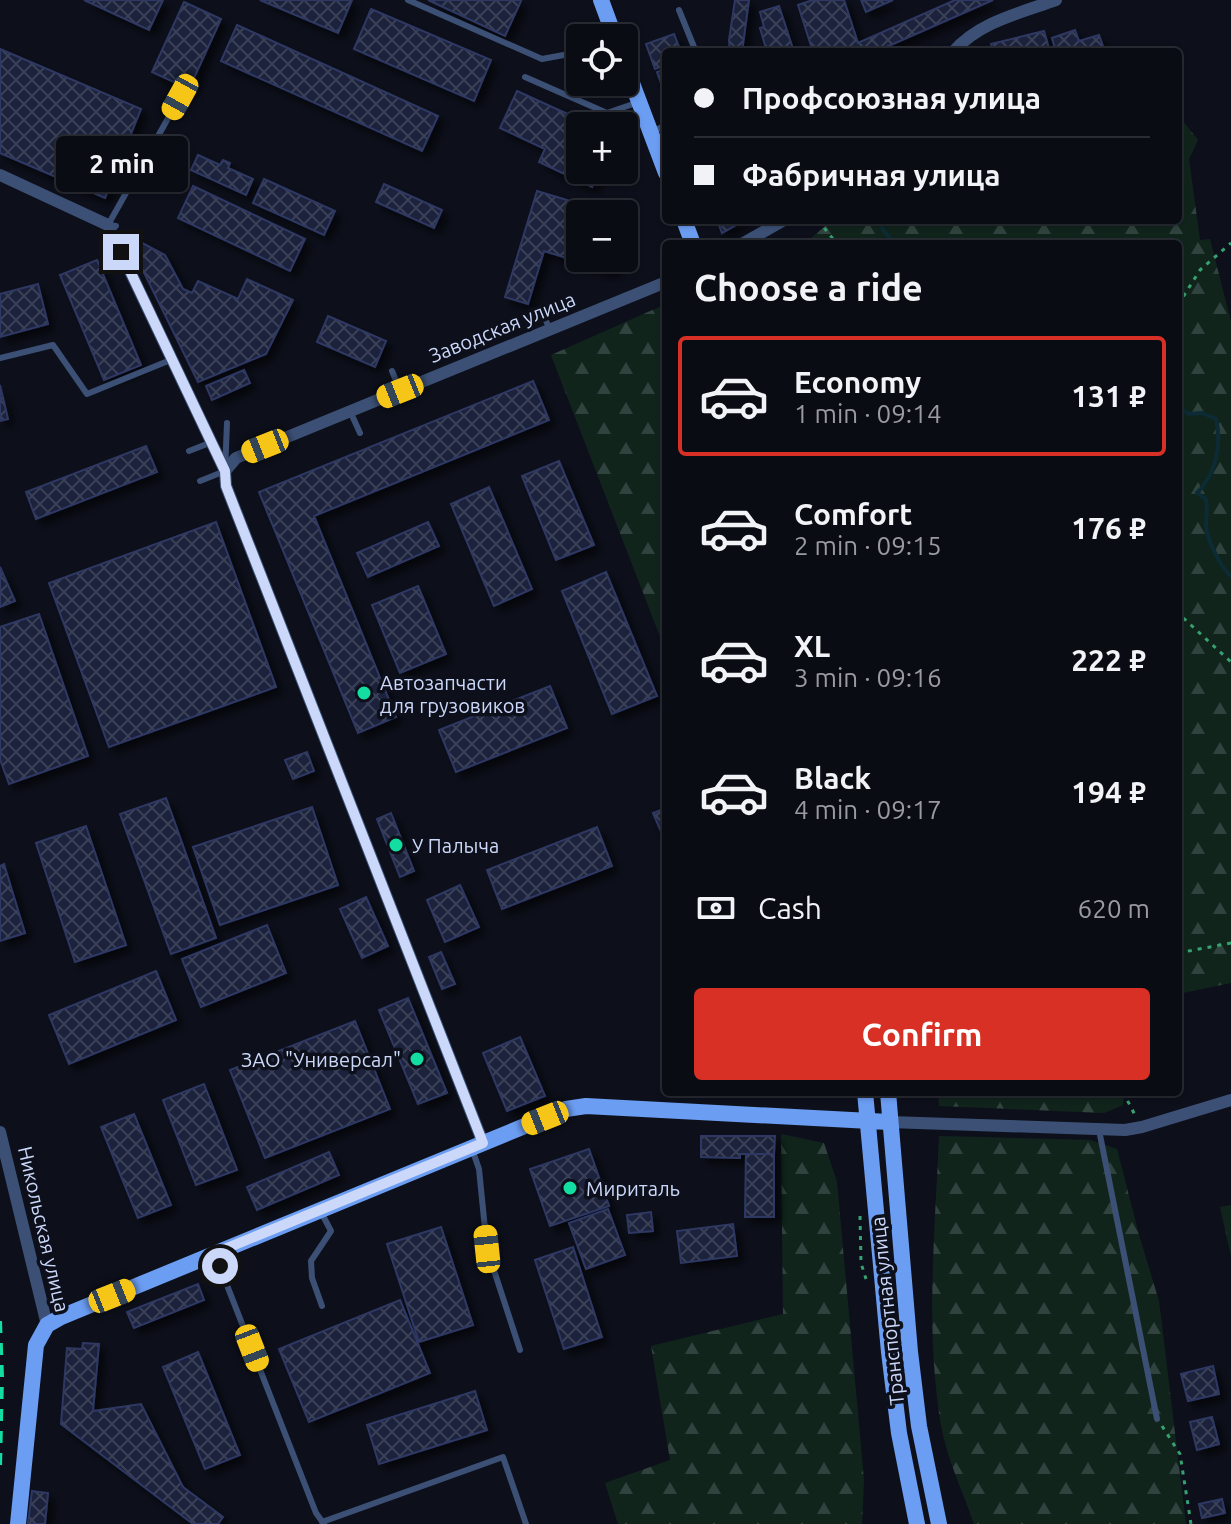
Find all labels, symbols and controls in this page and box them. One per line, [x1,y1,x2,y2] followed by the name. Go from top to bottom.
[566,24,638,272] map controls
[566,24,638,96] button: locate
[158,70,202,124] car
[742,81,1041,115] text: Профсоюзная улица
[566,112,638,184] button: +
[55,136,187,192] callout: 2 min
[89,149,155,178] text: 2 min
[742,158,1001,192] text: Фабричная улица
[566,200,638,272] button: −
[103,234,139,270] route end
[694,267,923,308] text: Choose a ride
[425,287,579,367] street label: Заводская улица
[698,360,770,432] icon: car
[794,365,921,399] text: Economy
[373,371,427,411] car
[1071,379,1146,413] text: 131 ₽
[794,399,942,428] text: 1 min · 09:14
[238,426,292,466] car
[698,492,770,564] icon: car
[794,497,912,531] text: Comfort
[1071,511,1146,545] text: 176 ₽
[794,531,942,560] text: 2 min · 09:15
[698,624,770,696] icon: car
[794,629,830,663] text: XL
[1071,643,1146,677] text: 222 ₽
[794,663,942,692] text: 3 min · 09:16
[380,671,525,717] place label: Автозапчасти для грузовиков
[355,684,373,702] marker: Автозапчасти для грузовиков
[698,756,770,828] icon: car
[794,761,871,795] text: Black
[1071,775,1146,809] text: 194 ₽
[794,795,942,824] text: 4 min · 09:17
[412,834,499,857] place label: У Палыча
[387,836,405,854] marker: У Палыча
[694,886,738,930] icon: cash
[758,891,822,925] text: Cash
[1078,894,1150,923] text: 620 m
[694,988,1150,1080] button: Confirm
[241,1048,401,1071] place label: ЗАО "Универсал"
[408,1050,426,1068] marker: ЗАО "Универсал"
[518,1098,572,1138] car
[14,1144,74,1314] street label: Никольская улица
[586,1177,680,1200] place label: Мириталь
[561,1179,579,1197] marker: Мириталь
[866,1216,908,1406] street label: Транспортная улица
[473,1224,501,1274] car
[202,1248,238,1284] route start
[85,1276,139,1316] car
[232,1321,272,1375] car

